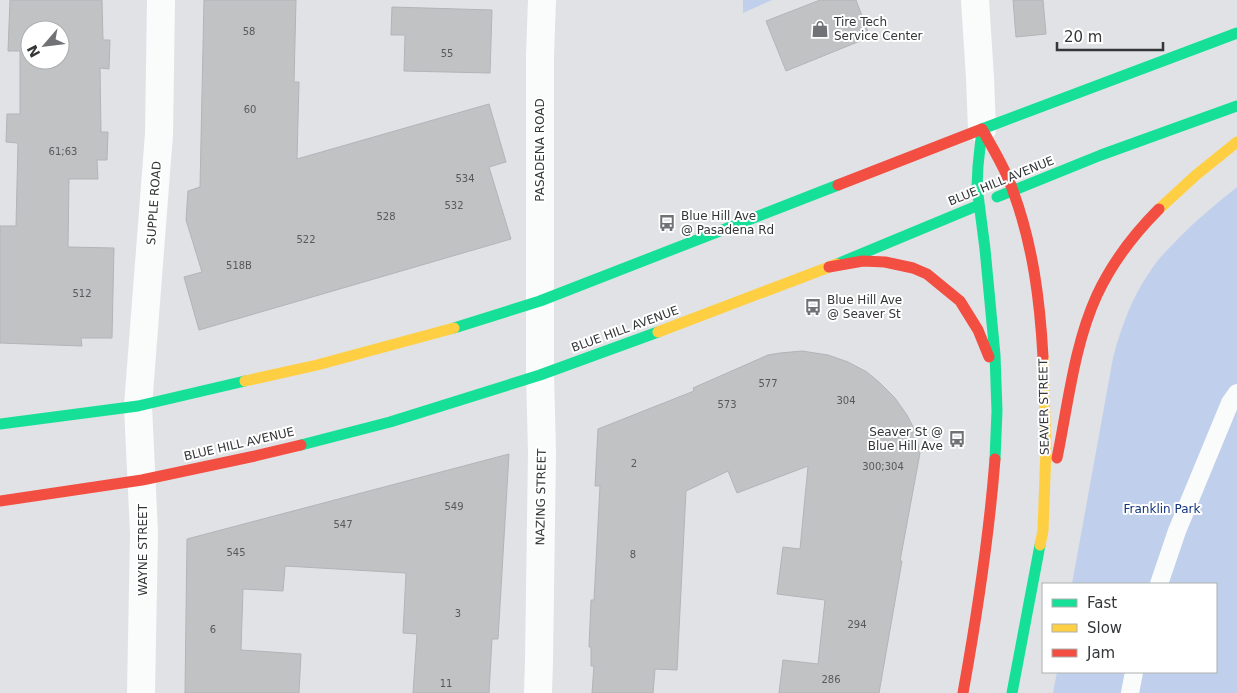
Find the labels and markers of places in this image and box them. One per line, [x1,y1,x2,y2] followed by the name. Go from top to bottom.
[833,15,923,43] place label: Tire Tech Service Center
[810,19,830,39] shop icon: Tire Tech Service Center
[681,209,774,237] place label: Blue Hill Ave @ Pasadena Rd
[657,213,677,233] bus stop icon: Blue Hill Ave @ Pasadena Rd
[827,293,902,321] place label: Blue Hill Ave @ Seaver St
[803,297,823,317] bus stop icon: Blue Hill Ave @ Seaver St
[868,425,943,453] place label: Seaver St @ Blue Hill Ave
[947,429,967,449] bus stop icon: Seaver St @ Blue Hill Ave

